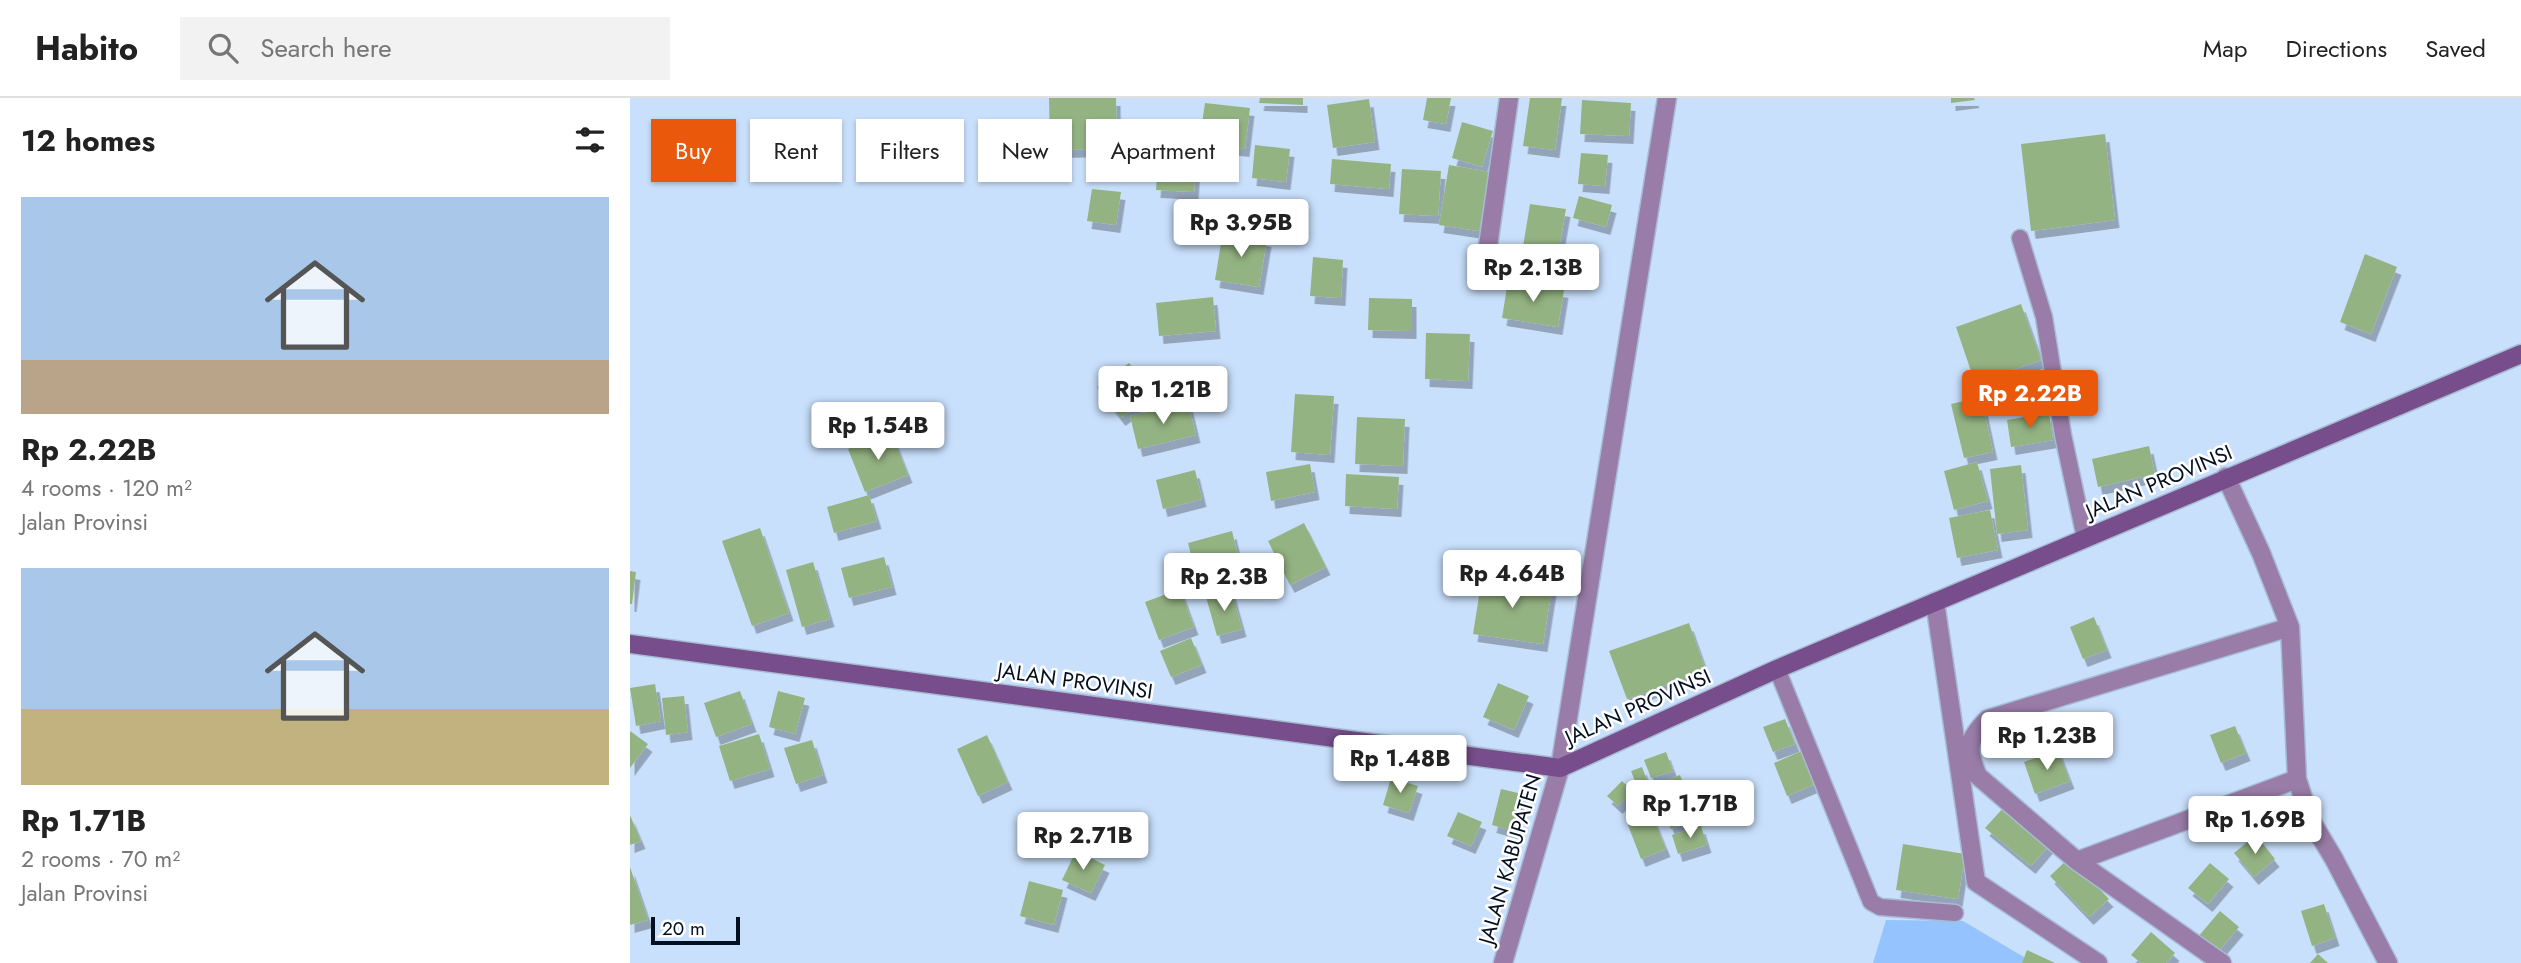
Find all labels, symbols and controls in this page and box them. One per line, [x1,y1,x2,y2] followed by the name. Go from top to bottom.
[180,17,670,80] search box
[35,25,138,72] text: Habito
[204,29,242,67] icon: search
[260,29,392,67] text: Search here
[2203,31,2248,66] text: Map
[2286,31,2387,66] text: Directions
[2425,31,2486,66] text: Saved
[21,119,155,162] text: 12 homes
[651,119,736,182] chip: Buy
[750,119,842,182] chip: Rent
[856,119,964,182] chip: Filters
[978,119,1072,182] chip: New
[1086,119,1239,182] chip: Apartment
[571,121,609,159] icon: filters
[1169,200,1313,259] pin: Rp 3.95B
[1190,205,1292,239] text: Rp 3.95B
[252,242,378,368] icon: home
[1461,244,1605,304] pin: Rp 2.13B
[1483,250,1583,284] text: Rp 2.13B
[1091,366,1235,426] pin: Rp 1.21B
[1958,370,2102,430] pin: Rp 2.22B
[1114,372,1212,406] text: Rp 1.21B
[1978,376,2082,410] text: Rp 2.22B
[806,402,950,462] pin: Rp 1.54B
[827,408,929,442] text: Rp 1.54B
[21,428,157,471] text: Rp 2.22B
[2078,438,2237,528] street label: JALAN PROVINSI
[21,471,192,505] text: 4 rooms · 120 m²
[21,505,148,539] text: Jalan Provinsi
[1440,550,1584,610] pin: Rp 4.64B
[1159,554,1289,613] pin: Rp 2.3B
[1459,556,1565,590] text: Rp 4.64B
[1180,559,1268,593] text: Rp 2.3B
[252,613,378,739] icon: home
[992,655,1155,707] street label: JALAN PROVINSI
[1558,661,1716,754] street label: JALAN PROVINSI
[1975,712,2119,772] pin: Rp 1.23B
[1997,718,2097,752] text: Rp 1.23B
[1328,736,1472,795] pin: Rp 1.48B
[1350,741,1450,775] text: Rp 1.48B
[1470,770,1549,951] street label: JALAN KABUPATEN
[1618,780,1762,840] pin: Rp 1.71B
[1642,786,1738,820] text: Rp 1.71B
[2183,796,2327,856] pin: Rp 1.69B
[21,799,146,842] text: Rp 1.71B
[2204,802,2306,836] text: Rp 1.69B
[1011,812,1155,872] pin: Rp 2.71B
[1033,818,1133,852] text: Rp 2.71B
[21,842,180,876] text: 2 rooms · 70 m²
[21,876,148,910] text: Jalan Provinsi
[651,914,740,946] scale bar
[662,915,705,942] text: 20 m

